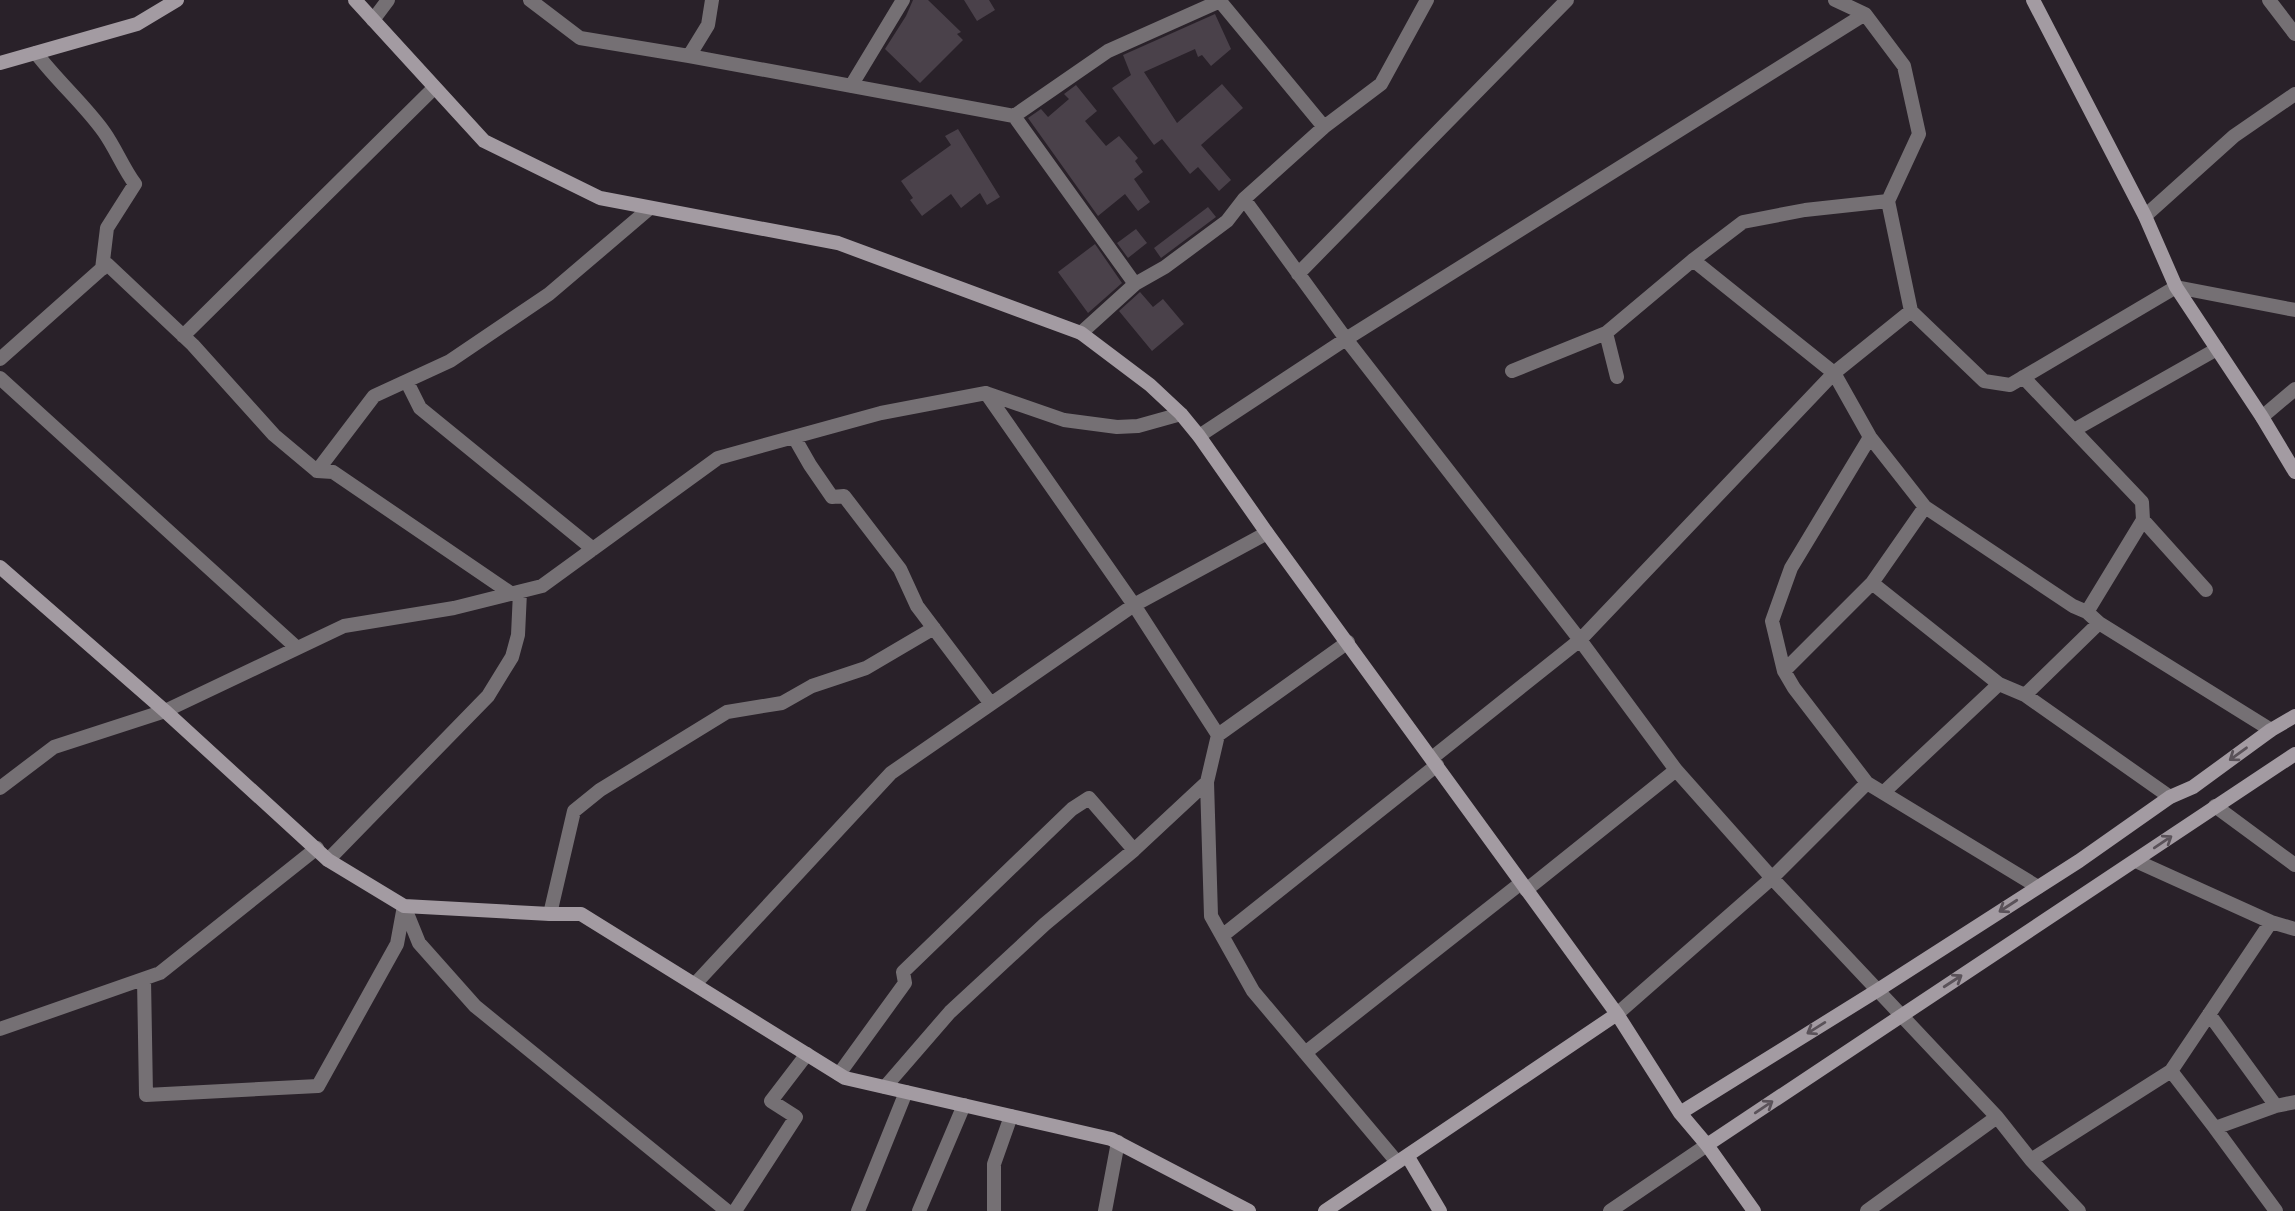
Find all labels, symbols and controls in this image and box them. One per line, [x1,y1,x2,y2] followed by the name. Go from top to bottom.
[2229,747,2248,761] one-way arrow
[2153,835,2172,849] one-way arrow
[1999,899,2018,914] one-way arrow
[1943,974,1962,988] one-way arrow
[1807,1022,1827,1036] one-way arrow
[1753,1100,1773,1114] one-way arrow

